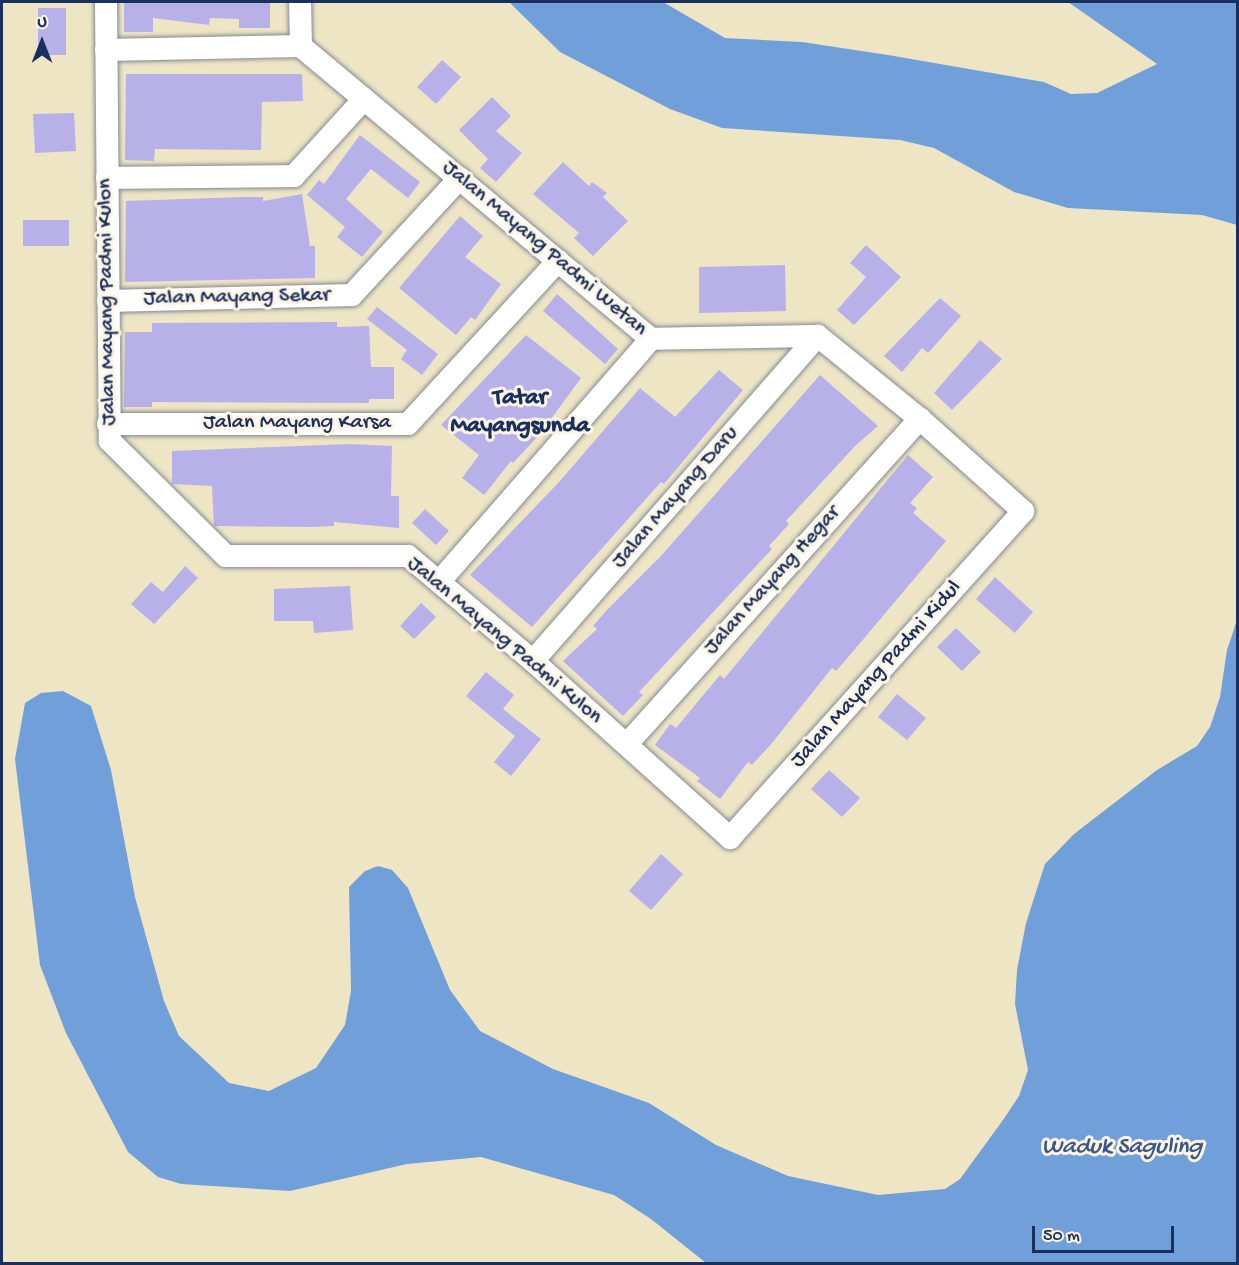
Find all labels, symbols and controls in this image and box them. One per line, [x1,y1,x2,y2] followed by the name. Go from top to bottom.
[12,12,72,72] north arrow
[37,14,47,33] text: U
[436,155,652,343] street label: Jalan Mayang Padmi Wetan
[93,178,123,426] street label: Jalan Mayang Padmi Kulon
[143,283,331,313] street label: Jalan Mayang Sekar
[450,385,590,441] district label: Tatar Mayangsunda
[203,411,391,437] street label: Jalan Mayang Karsa
[607,421,745,575] street label: Jalan Mayang Daru
[699,501,847,661] street label: Jalan Mayang Hegar
[401,551,607,731] street label: Jalan Mayang Padmi Kulon
[786,576,968,774] street label: Jalan Mayang Padmi Kidul
[1042,1134,1202,1162] water label: Waduk Saguling
[1035,1214,1178,1252] scale bar
[1043,1226,1080,1247] text: 50 m

